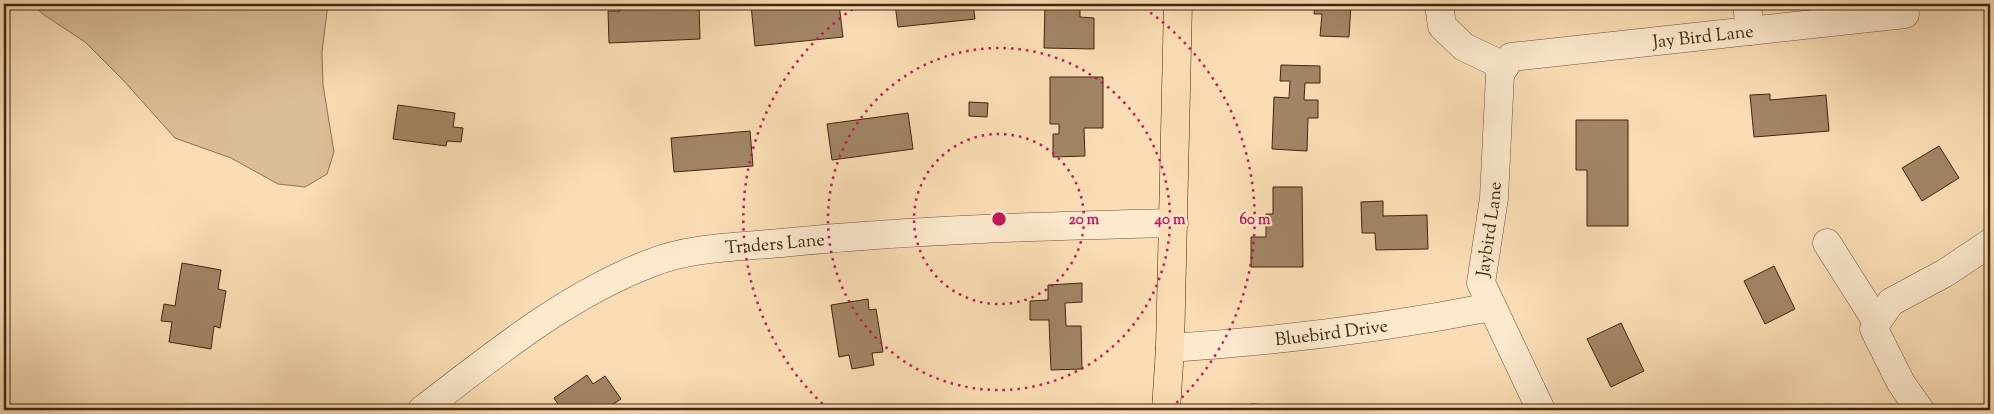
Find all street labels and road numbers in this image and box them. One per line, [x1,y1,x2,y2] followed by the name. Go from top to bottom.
[1650,20,1755,57] street label: Jay Bird Lane
[1471,181,1510,280] street label: Jaybird Lane
[724,228,826,262] street label: Traders Lane
[1274,314,1390,354] street label: Bluebird Drive

